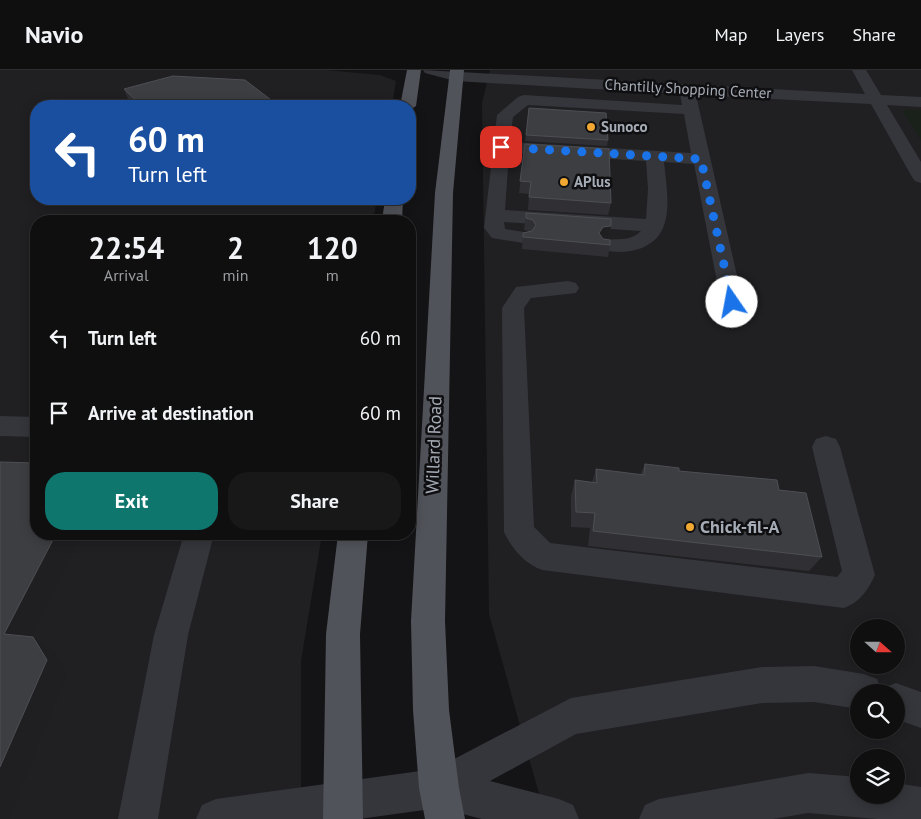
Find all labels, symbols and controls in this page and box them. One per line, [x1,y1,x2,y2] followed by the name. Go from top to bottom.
[25,19,83,50] text: Navio
[715,23,747,46] text: Map
[775,23,824,46] text: Layers
[852,23,896,46] text: Share
[604,75,772,102] street label: Chantilly Shopping Center
[128,116,205,162] text: 60 m
[601,117,648,136] place label: Sunoco
[45,120,110,185] icon: left
[585,121,597,133] marker: Sunoco
[480,126,522,168] pin
[487,133,515,161] icon: arrive
[128,160,207,188] text: Turn left
[574,172,610,191] place label: APlus
[558,176,570,188] marker: APlus
[88,228,164,267] text: 22:54
[227,228,244,267] text: 2
[307,228,358,267] text: 120
[104,265,149,285] text: Arrival
[223,265,249,285] text: min
[326,265,339,285] text: m
[705,275,757,327] position arrow
[45,324,73,352] icon: left
[88,326,157,350] text: Turn left
[360,326,401,350] text: 60 m
[420,396,447,494] street label: Willard Road
[45,399,73,427] icon: arrive
[88,401,254,425] text: Arrive at destination
[360,401,401,425] text: 60 m
[45,472,218,530] button: Exit
[228,472,401,530] button: Share
[700,515,779,538] place label: Chick-fil-A
[684,521,696,533] marker: Chick-fil-A
[850,619,905,674] north arrow
[850,619,905,804] map controls
[850,684,905,739] button: search
[850,749,905,804] button: layers

